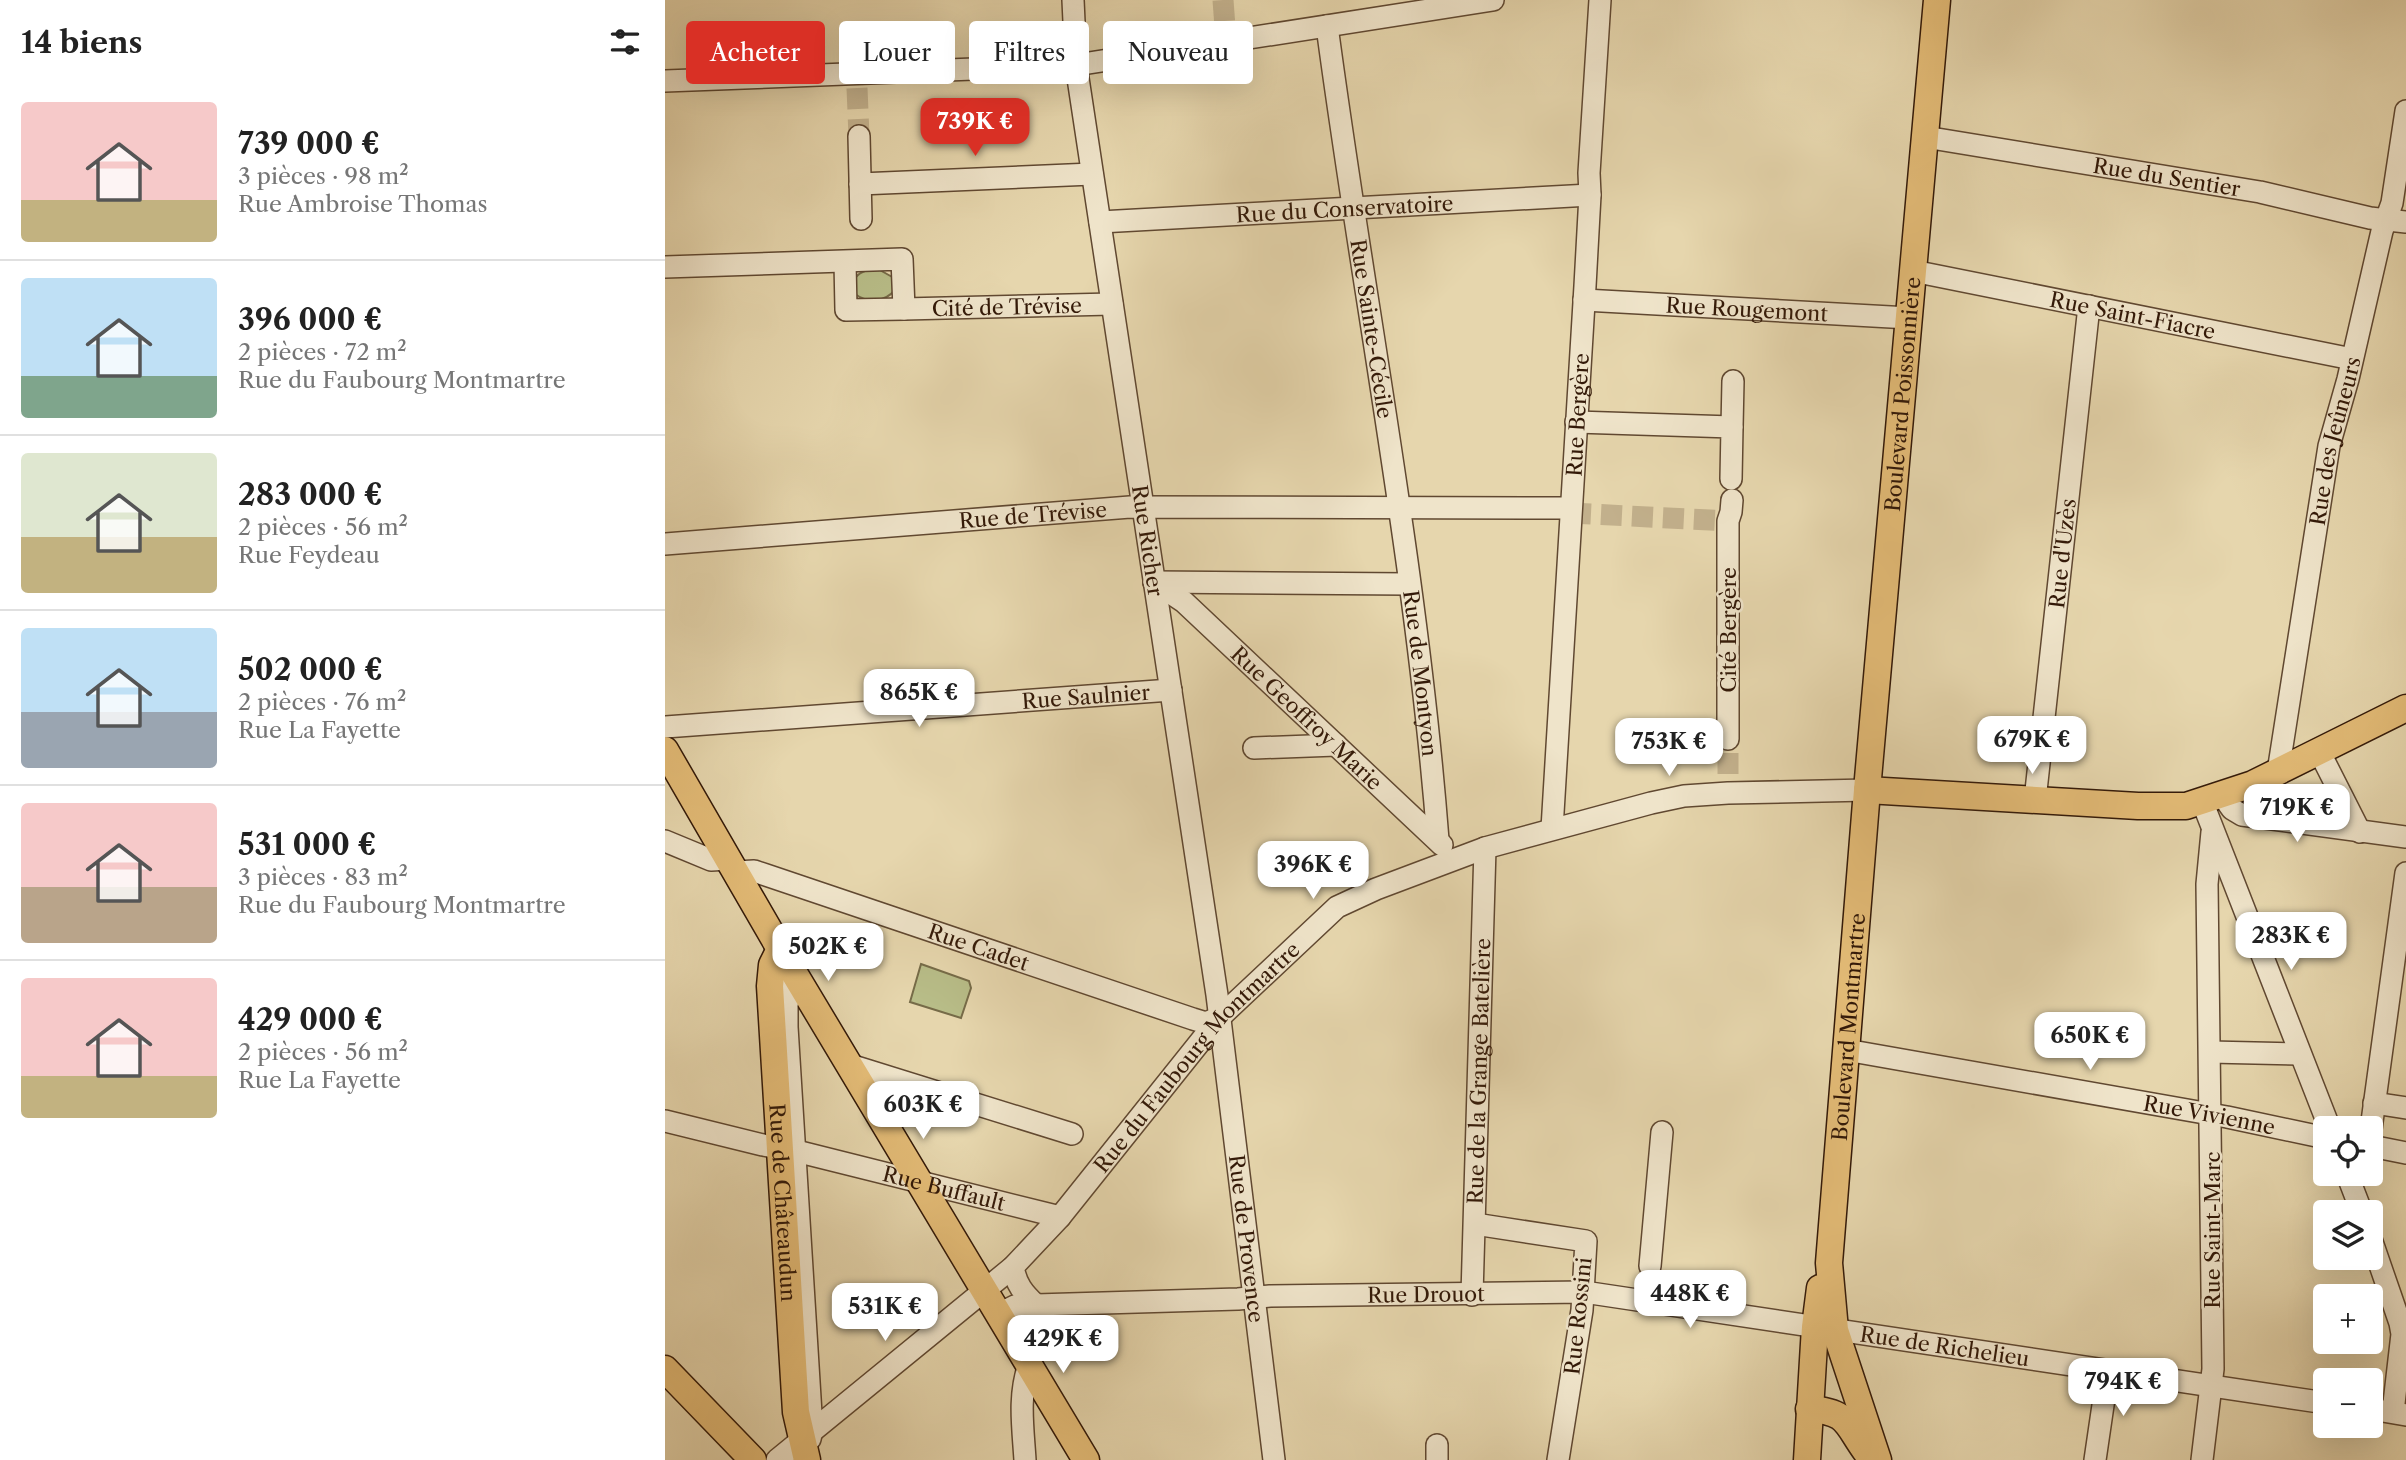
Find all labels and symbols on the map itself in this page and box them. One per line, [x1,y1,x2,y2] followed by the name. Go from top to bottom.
[918,99,1032,158] pin: 739K €
[2091,152,2242,201] street label: Rue du Sentier
[1235,190,1454,227] street label: Rue du Conservatoire
[1346,237,1398,420] street label: Rue Sainte-Cécile
[1879,276,1925,513] street label: Boulevard Poissonnière
[2048,286,2218,344] street label: Rue Saint-Fiacre
[931,292,1082,321] street label: Cité de Trévise
[1665,292,1829,326] street label: Rue Rougemont
[1561,352,1593,477] street label: Rue Bergère
[2304,354,2365,527] street label: Rue des Jeûneurs
[1127,483,1169,598] street label: Rue Richer
[958,496,1108,533] street label: Rue de Trévise
[2044,497,2080,610] street label: Rue d'Uzès
[1716,567,1741,693] street label: Cité Bergère
[1399,589,1443,757] street label: Rue de Montyon
[1226,641,1388,795] street label: Rue Geoffroy Marie
[862,670,976,729] pin: 865K €
[1021,679,1151,713] street label: Rue Saulnier
[1975,716,2089,776] pin: 679K €
[1612,718,1726,778] pin: 753K €
[2240,784,2354,844] pin: 719K €
[1256,842,1370,901] pin: 396K €
[1826,912,1870,1142] street label: Boulevard Montmartre
[2234,912,2348,972] pin: 283K €
[925,918,1033,975] street label: Rue Cadet
[771,923,885,983] pin: 502K €
[1088,937,1304,1177] street label: Rue du Faubourg Montmartre
[1462,938,1495,1205] street label: Rue de la Grange Batelière
[2033,1012,2147,1072] pin: 650K €
[866,1082,980,1141] pin: 603K €
[2141,1090,2278,1139] street label: Rue Vivienne
[765,1103,802,1302] street label: Rue de Châteaudun
[2200,1151,2225,1309] street label: Rue Saint-Marc
[1224,1153,1270,1324] street label: Rue de Provence
[880,1161,1008,1215] street label: Rue Buffault
[1559,1256,1597,1376] street label: Rue Rossini
[1633,1270,1747,1330] pin: 448K €
[1367,1281,1485,1307] street label: Rue Drouot
[828,1284,942,1343] pin: 531K €
[1006,1316,1120,1375] pin: 429K €
[1858,1321,2031,1371] street label: Rue de Richelieu
[2066,1358,2180,1418] pin: 794K €

